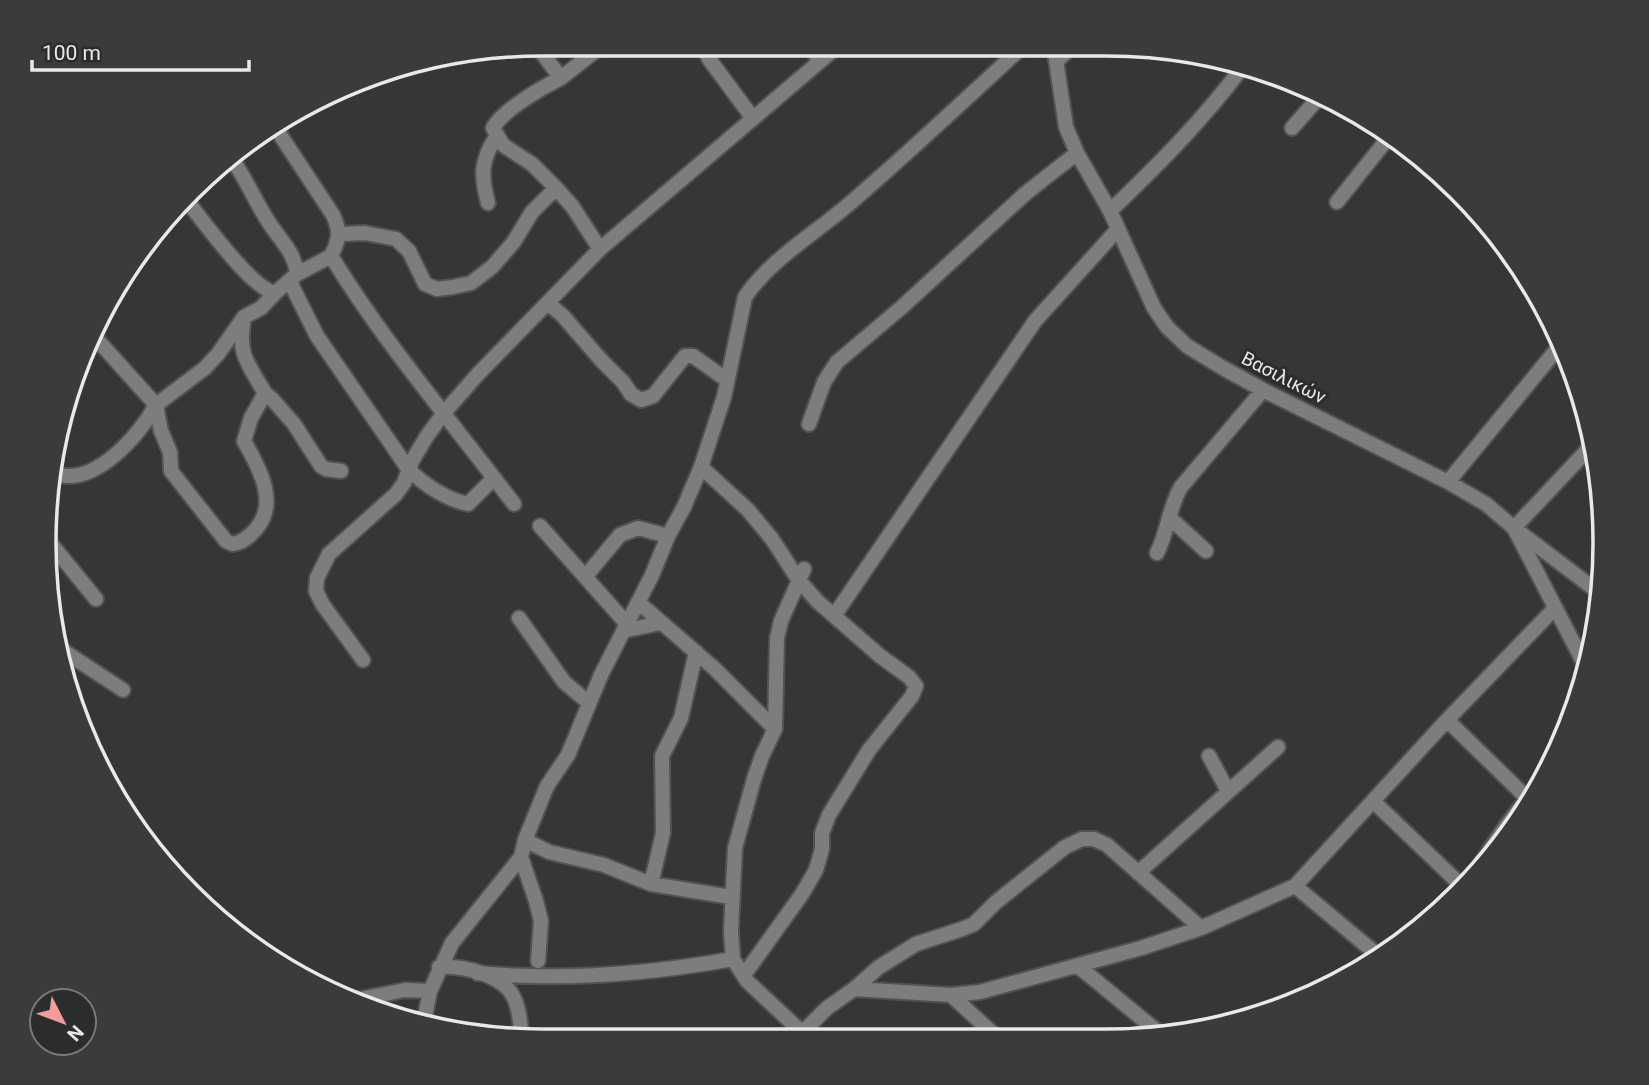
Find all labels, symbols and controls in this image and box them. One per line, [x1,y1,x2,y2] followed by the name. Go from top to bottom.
[32,28,248,72] scale bar
[42,41,101,65] text: 100 m
[1238,346,1330,409] street label: Βασιλικών
[28,987,98,1057] north arrow
[62,1020,88,1046] text: N

